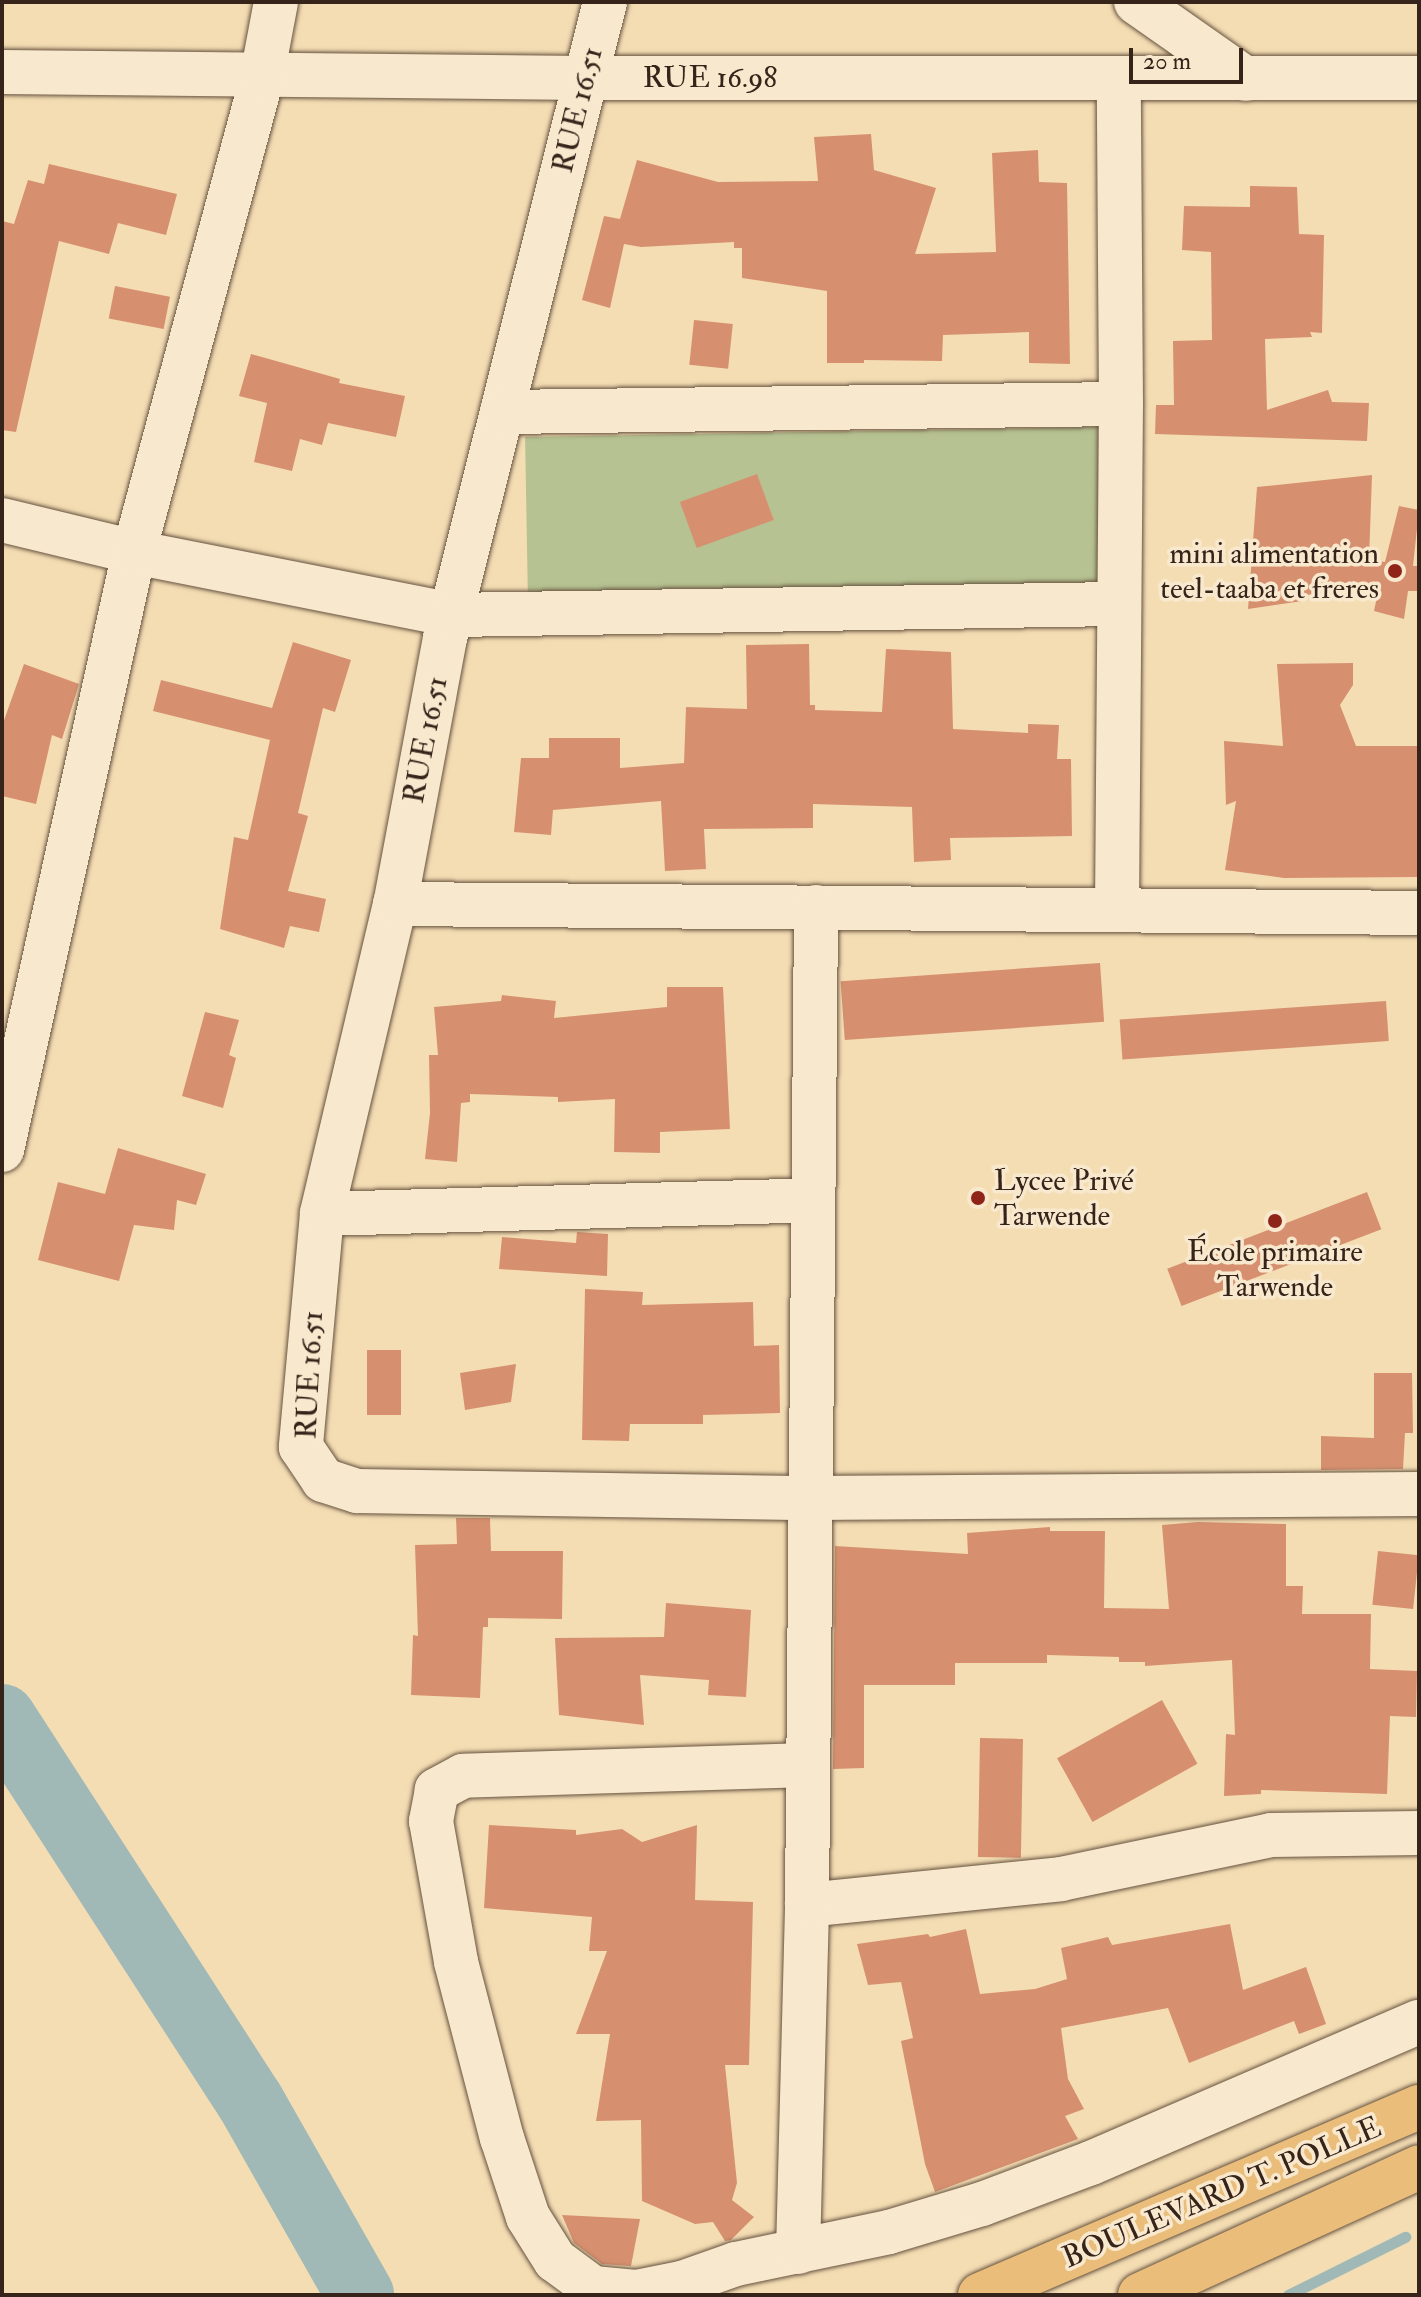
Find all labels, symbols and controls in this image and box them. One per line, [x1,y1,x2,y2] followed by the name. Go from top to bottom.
[1133,32,1247,82] scale bar
[545,43,611,177] street label: RUE 16.51
[1143,46,1191,77] text: 20 m
[643,60,777,96] street label: RUE 16.98
[1160,536,1379,606] place label: mini alimentation teel-taaba et freres
[1386,562,1404,580] marker: mini alimentation teel-taaba et freres
[396,673,456,807] street label: RUE 16.51
[994,1163,1134,1234] place label: Lycee Privé Tarwende
[969,1189,987,1207] marker: Lycee Privé Tarwende
[1266,1212,1284,1230] marker: École primaire Tarwende
[1187,1234,1363,1304] place label: École primaire Tarwende
[289,1310,331,1440] street label: RUE 16.51
[1057,2109,1387,2277] street label: BOULEVARD T. POLLE

